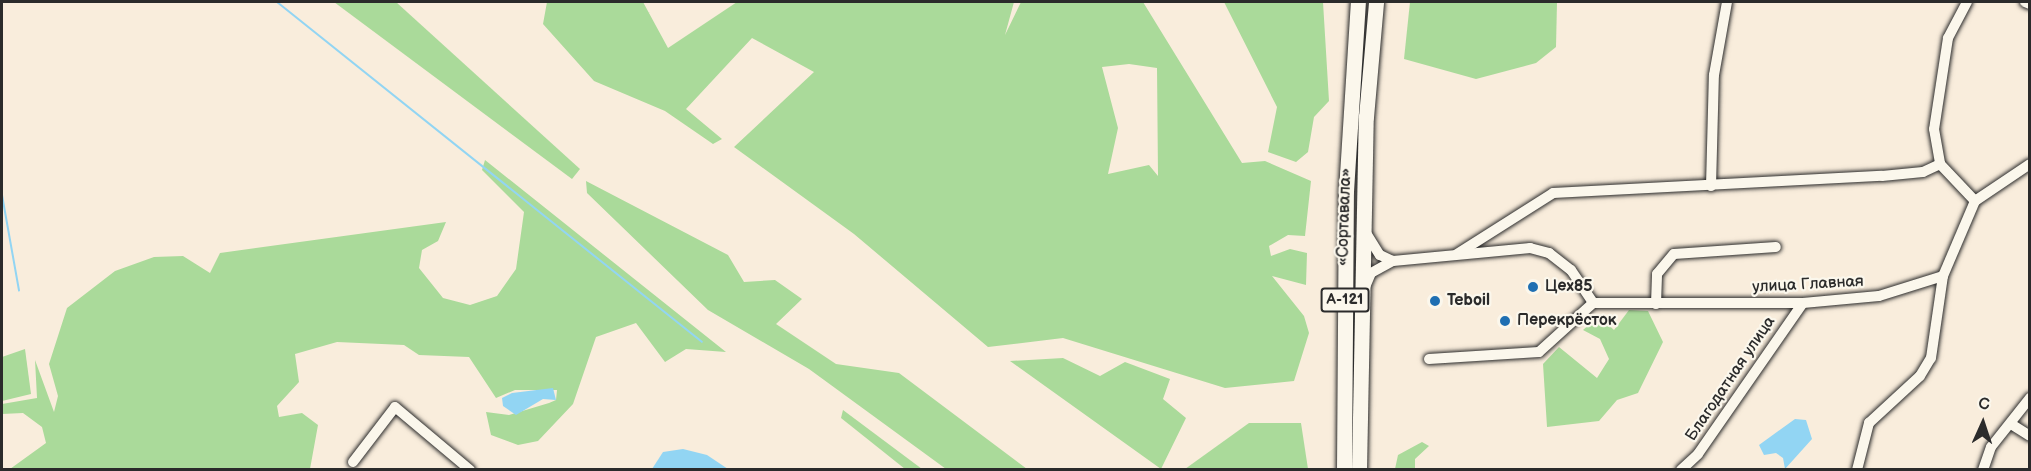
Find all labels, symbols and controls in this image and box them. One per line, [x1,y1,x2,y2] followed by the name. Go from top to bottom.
[1334,168,1356,266] street label: «Сортавала»
[1752,272,1864,298] street label: улица Главная
[1545,277,1593,297] place label: Цех85
[1526,280,1540,294] marker: Цех85
[1320,288,1370,312] road number: А-121
[1447,291,1490,311] place label: Teboil
[1428,294,1442,308] marker: Teboil
[1517,311,1616,331] place label: Перекрёсток
[1682,313,1780,445] street label: Благодатная улица
[1498,314,1512,328] marker: Перекрёсток
[1953,393,2013,453] north arrow
[1978,395,1990,414] text: С

